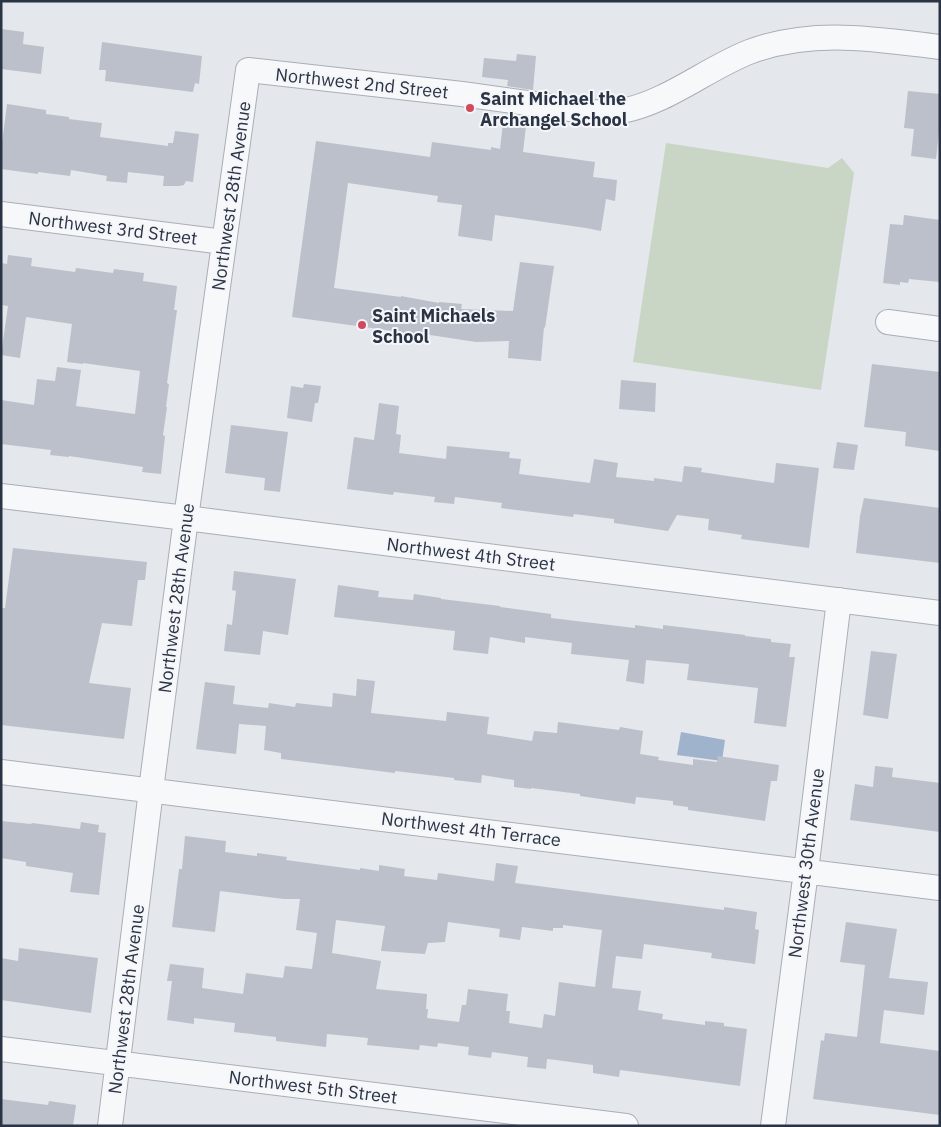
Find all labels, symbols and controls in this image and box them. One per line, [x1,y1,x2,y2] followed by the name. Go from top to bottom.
[274,62,450,104] street label: Northwest 2nd Street
[480,87,628,131] place label: Saint Michael the Archangel School
[206,100,256,292] street label: Northwest 28th Avenue
[464,102,476,114] marker: Saint Michael the Archangel School
[27,206,199,250] street label: Northwest 3rd Street
[372,304,495,348] place label: Saint Michaels School
[356,319,368,331] marker: Saint Michaels School
[153,502,199,694] street label: Northwest 28th Avenue
[385,532,557,576] street label: Northwest 4th Street
[783,767,829,959] street label: Northwest 30th Avenue
[380,807,562,851] street label: Northwest 4th Terrace
[103,903,149,1095] street label: Northwest 28th Avenue
[227,1065,399,1109] street label: Northwest 5th Street

